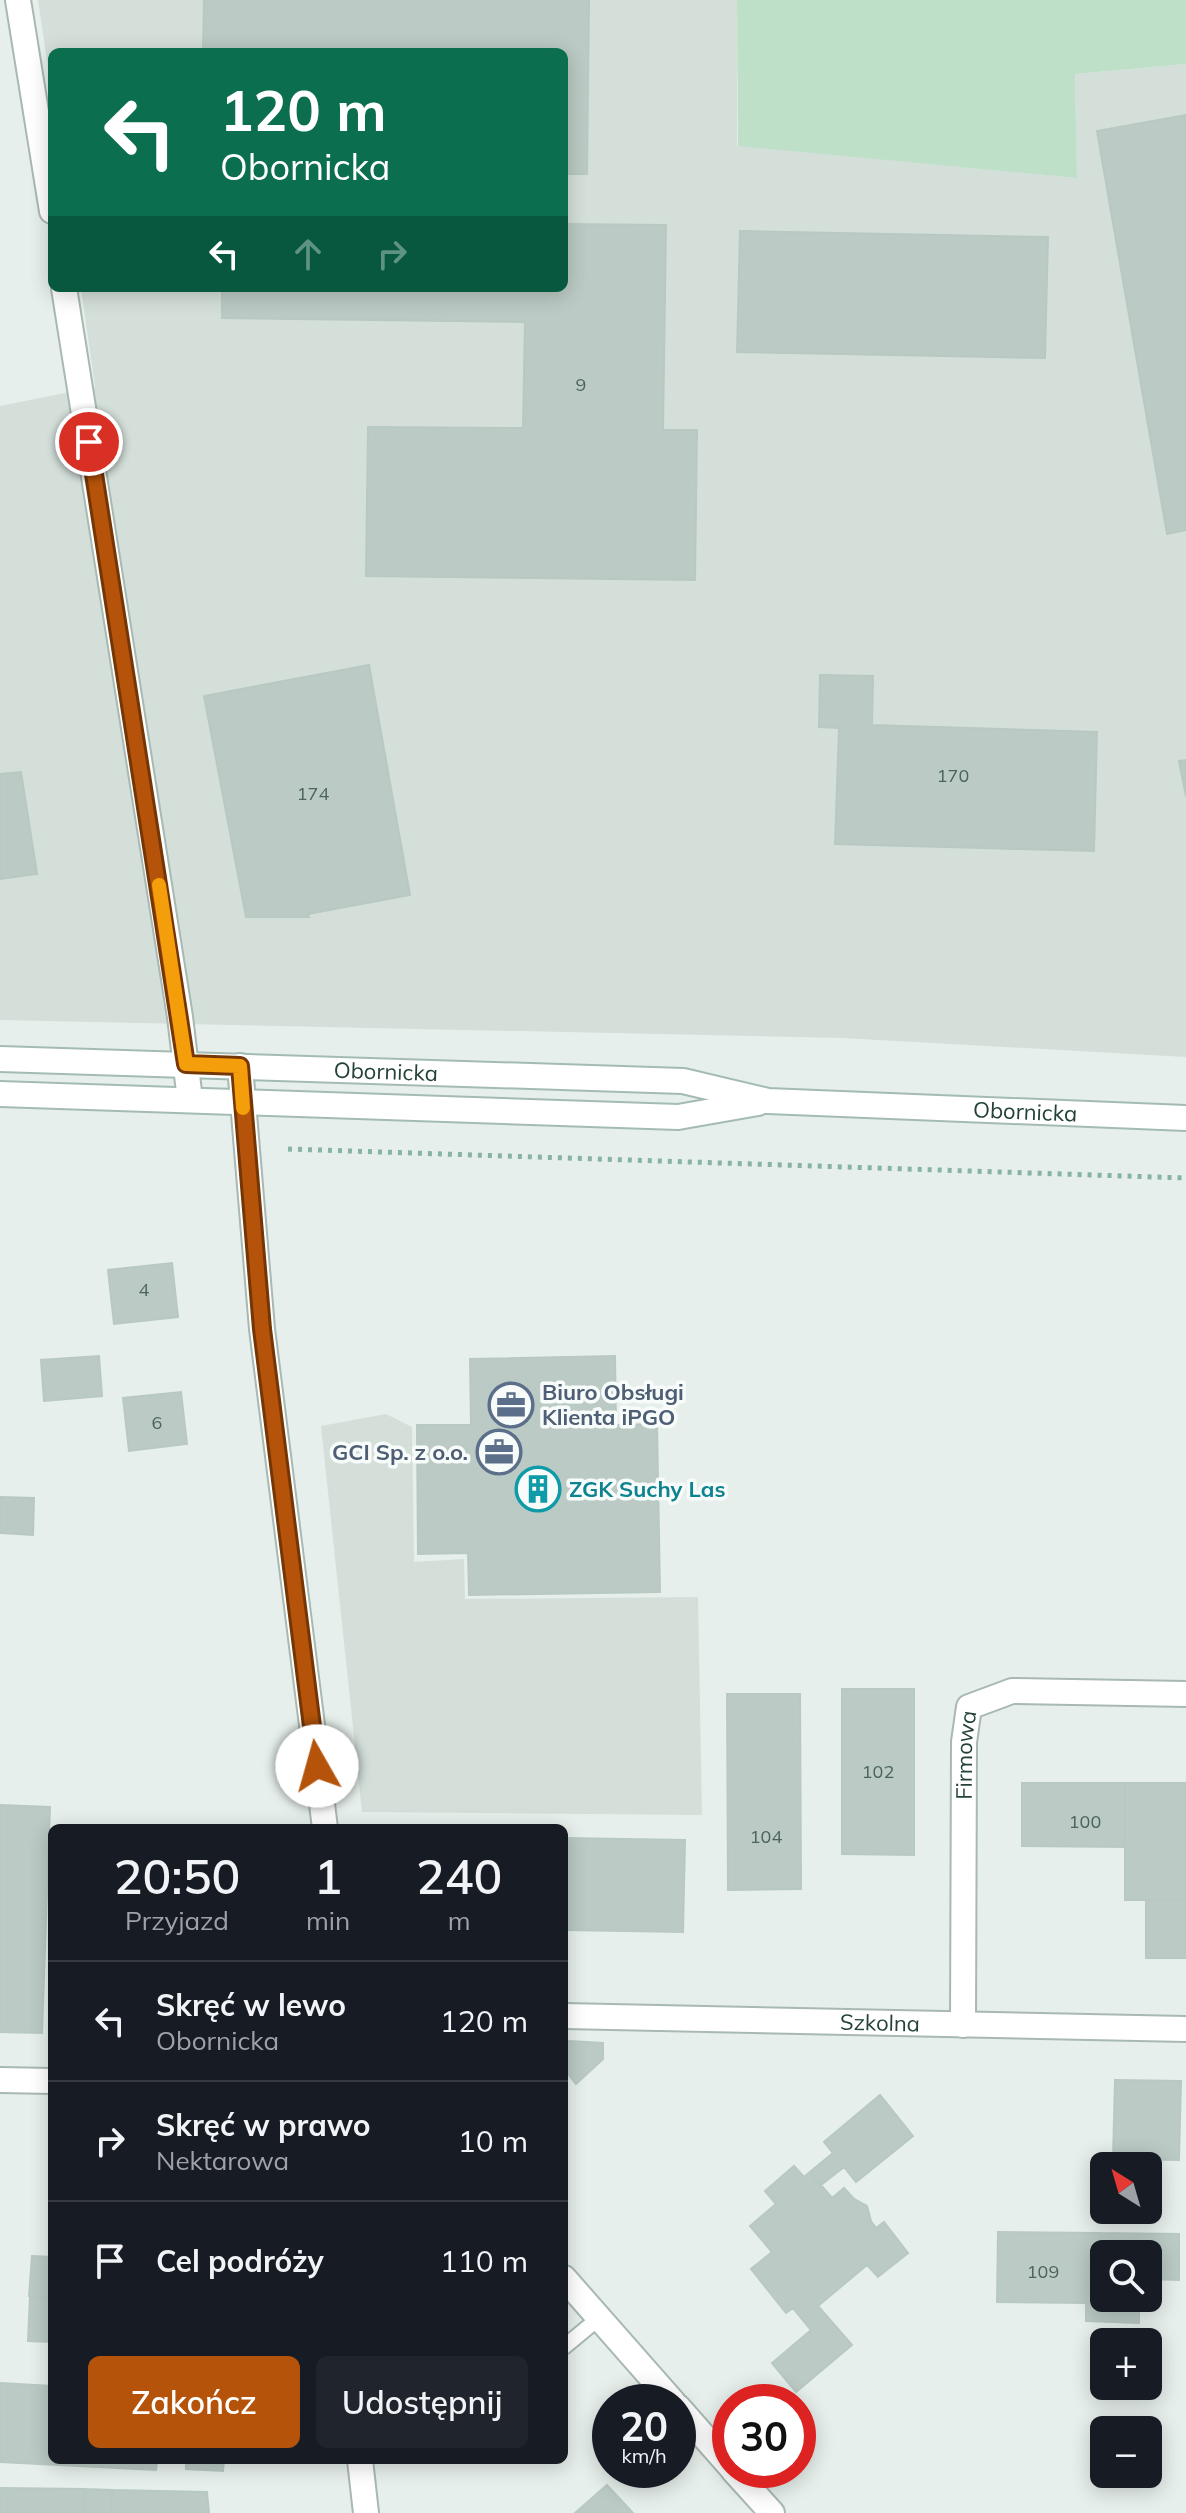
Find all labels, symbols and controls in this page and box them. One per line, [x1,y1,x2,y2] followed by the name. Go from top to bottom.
[220,75,387,145] text: 120 m
[88,80,192,184] icon: left
[220,144,390,189] text: Obornicka
[202,232,246,276] icon: left
[286,232,330,276] icon: ahead
[370,232,414,276] icon: right
[576,373,586,396] house number: 9
[55,408,123,476] pin
[67,420,111,464] icon: arrive
[937,764,969,787] house number: 170
[297,782,329,805] house number: 174
[333,1056,438,1087] street label: Obornicka
[972,1095,1078,1128] street label: Obornicka
[139,1278,150,1301] house number: 4
[542,1378,684,1431] place label: Biuro Obsługi Klienta iPGO
[487,1381,535,1429] office icon: Biuro Obsługi Klienta iPGO
[152,1411,162,1434] house number: 6
[475,1428,523,1476] office icon: GCI Sp. z o.o.
[332,1438,468,1466] place label: GCI Sp. z o.o.
[514,1465,562,1513] building icon: ZGK Suchy Las
[569,1475,726,1503] place label: ZGK Suchy Las
[950,1709,982,1800] street label: Firmowa
[275,1724,359,1808] position arrow
[862,1760,894,1783] house number: 102
[1069,1810,1101,1833] house number: 100
[750,1825,782,1848] house number: 104
[114,1846,240,1906] text: 20:50
[314,1846,342,1906] text: 1
[416,1846,502,1906] text: 240
[125,1904,229,1937] text: Przyjazd
[306,1904,350,1937] text: min
[448,1904,471,1937] text: m
[156,1986,346,2024] text: Skręć w lewo
[88,1999,132,2043] icon: left
[440,2002,528,2040] text: 120 m
[840,2008,920,2037] street label: Szkolna
[156,2024,279,2057] text: Obornicka
[156,2106,371,2144] text: Skręć w prawo
[88,2119,132,2163] icon: right
[458,2122,528,2160] text: 10 m
[156,2144,289,2177] text: Nektarowa
[1090,2152,1162,2224] north arrow
[1090,2152,1162,2488] map controls
[88,2239,132,2283] icon: arrive
[1090,2240,1162,2312] button: search
[156,2242,324,2280] text: Cel podróży
[440,2242,528,2280] text: 110 m
[1027,2260,1059,2283] house number: 109
[1090,2328,1162,2400] button: +
[88,2356,300,2448] button: Zakończ
[316,2356,528,2448] button: Udostępnij
[712,2384,816,2488] speed limit sign: 30
[620,2401,668,2451] text: 20
[1090,2416,1162,2488] button: −
[621,2443,667,2468] text: km/h

